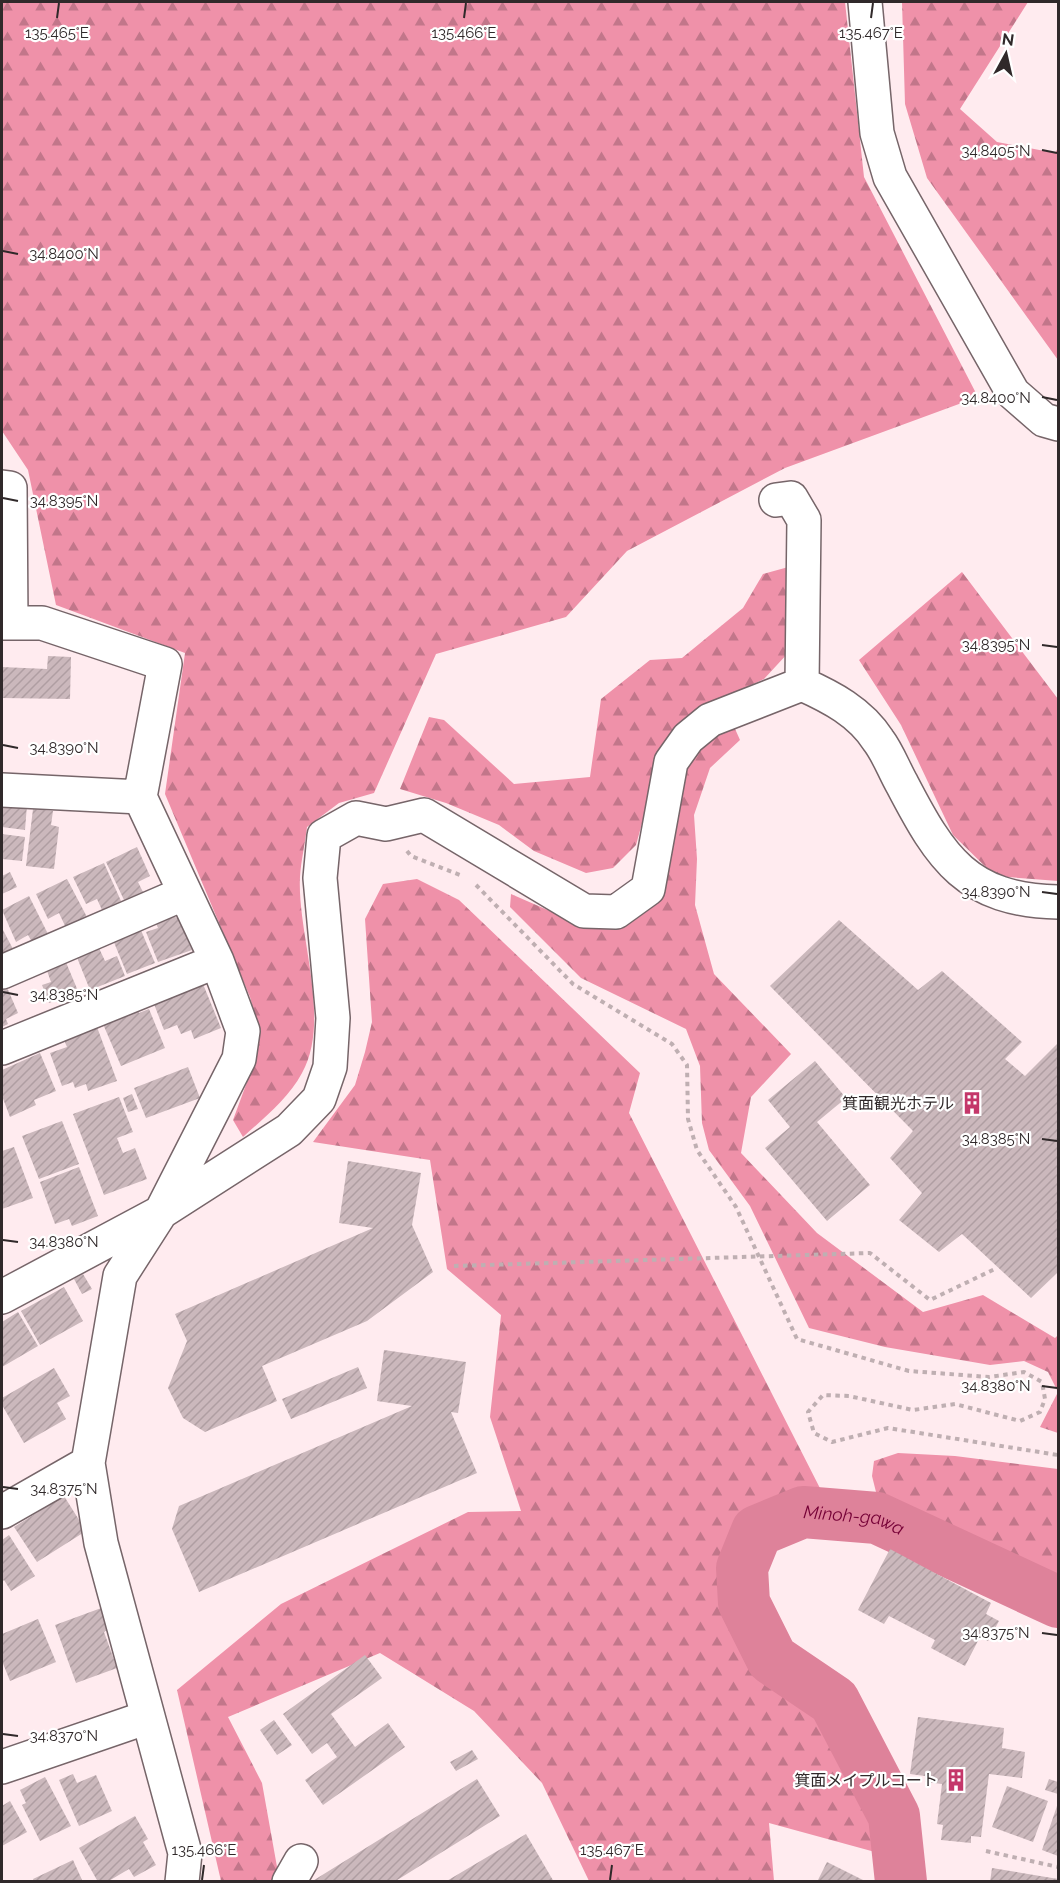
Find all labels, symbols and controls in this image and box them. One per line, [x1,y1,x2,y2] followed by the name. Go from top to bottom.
[25,24,89,42] text: 135.465°E
[432,24,496,42] text: 135.466°E
[839,24,903,42] text: 135.467°E
[976,24,1036,84] north arrow
[1001,29,1015,50] text: N
[961,142,1031,160] text: 34.8405°N
[29,245,99,263] text: 34.8400°N
[961,389,1031,407] text: 34.8400°N
[30,492,98,510] text: 34.8395°N
[962,636,1030,654] text: 34.8395°N
[29,739,99,757] text: 34.8390°N
[961,883,1031,901] text: 34.8390°N
[30,986,98,1004] text: 34.8385°N
[959,1090,985,1116] building icon: 箕面観光ホテル
[842,1094,954,1113] place label: 箕面観光ホテル
[962,1130,1030,1148] text: 34.8385°N
[29,1233,99,1251] text: 34.8380°N
[961,1377,1031,1395] text: 34.8380°N
[30,1480,98,1498] text: 34.8375°N
[803,1501,908,1539] water label: Minoh-gawa
[962,1624,1030,1642] text: 34.8375°N
[30,1727,98,1745] text: 34.8370°N
[943,1767,969,1793] building icon: 箕面メイプルコート
[794,1771,938,1790] place label: 箕面メイプルコート
[172,1841,236,1859] text: 135.466°E
[580,1841,644,1859] text: 135.467°E

